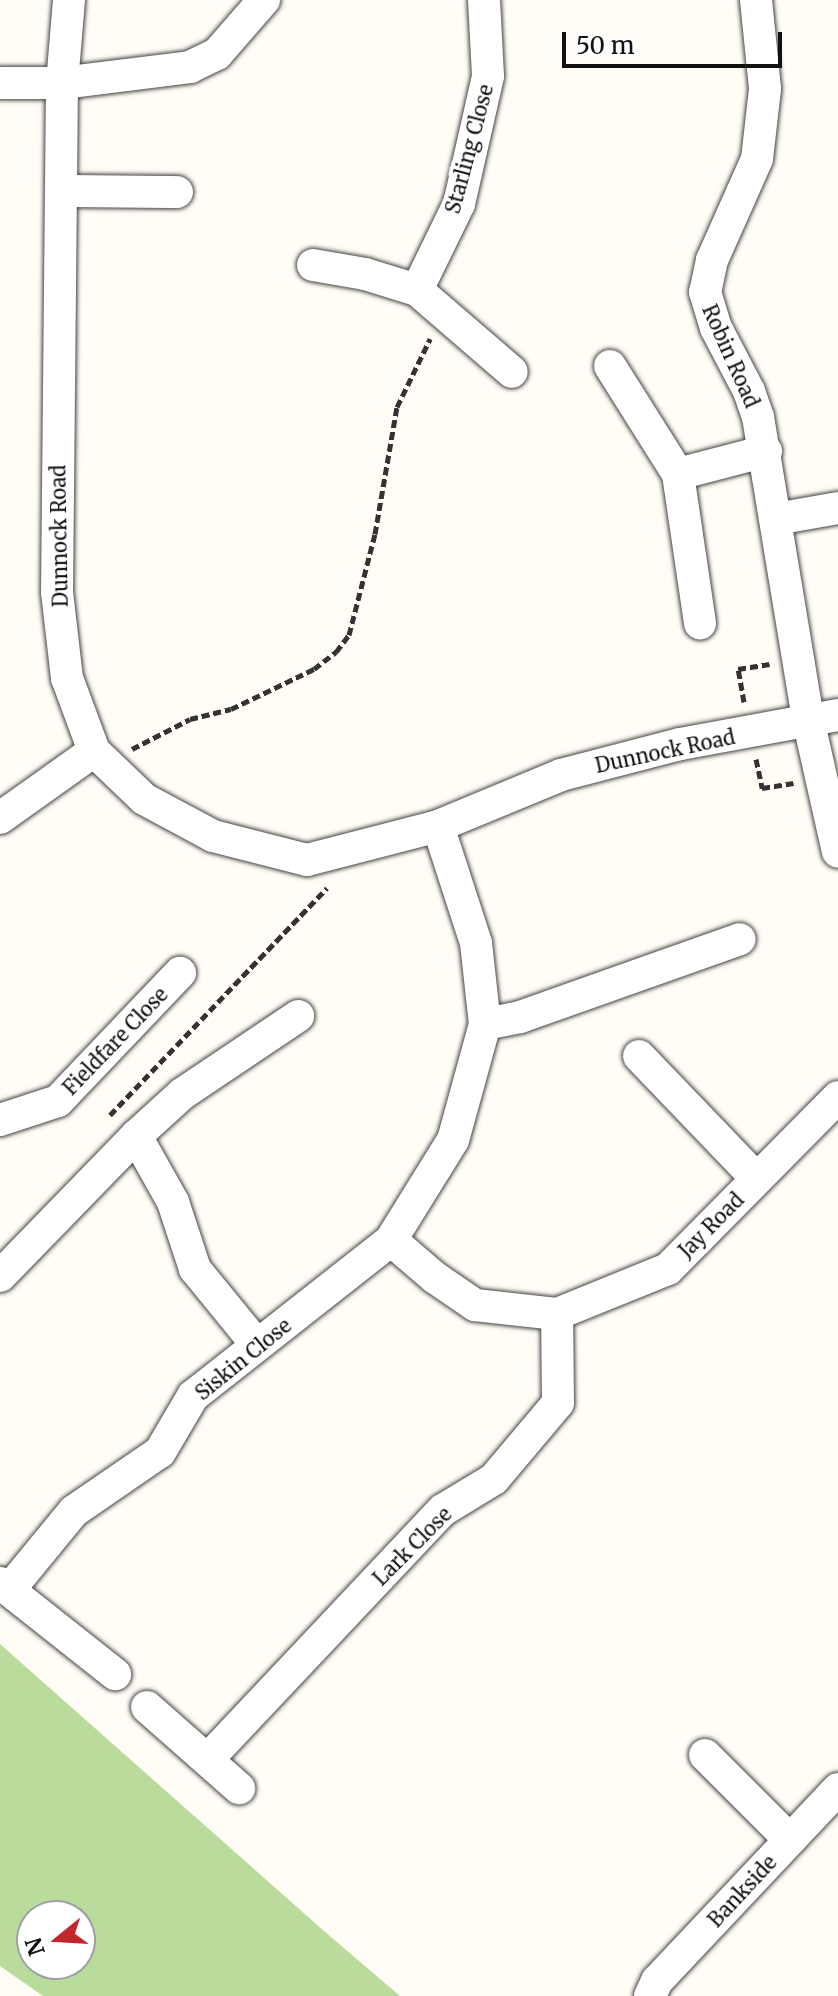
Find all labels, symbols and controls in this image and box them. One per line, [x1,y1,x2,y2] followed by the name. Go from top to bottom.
[566,16,786,66] scale bar
[576,30,635,61] text: 50 m
[440,82,498,216] street label: Starling Close
[698,301,764,411] street label: Robin Road
[46,465,72,607] street label: Dunnock Road
[593,724,737,778] street label: Dunnock Road
[58,982,172,1100] street label: Fieldfare Close
[673,1187,749,1263] street label: Jay Road
[190,1313,296,1405] street label: Siskin Close
[368,1502,456,1590] street label: Lark Close
[703,1850,781,1932] street label: Bankside
[16,1900,96,1980] north arrow
[19,1934,51,1959] text: N

